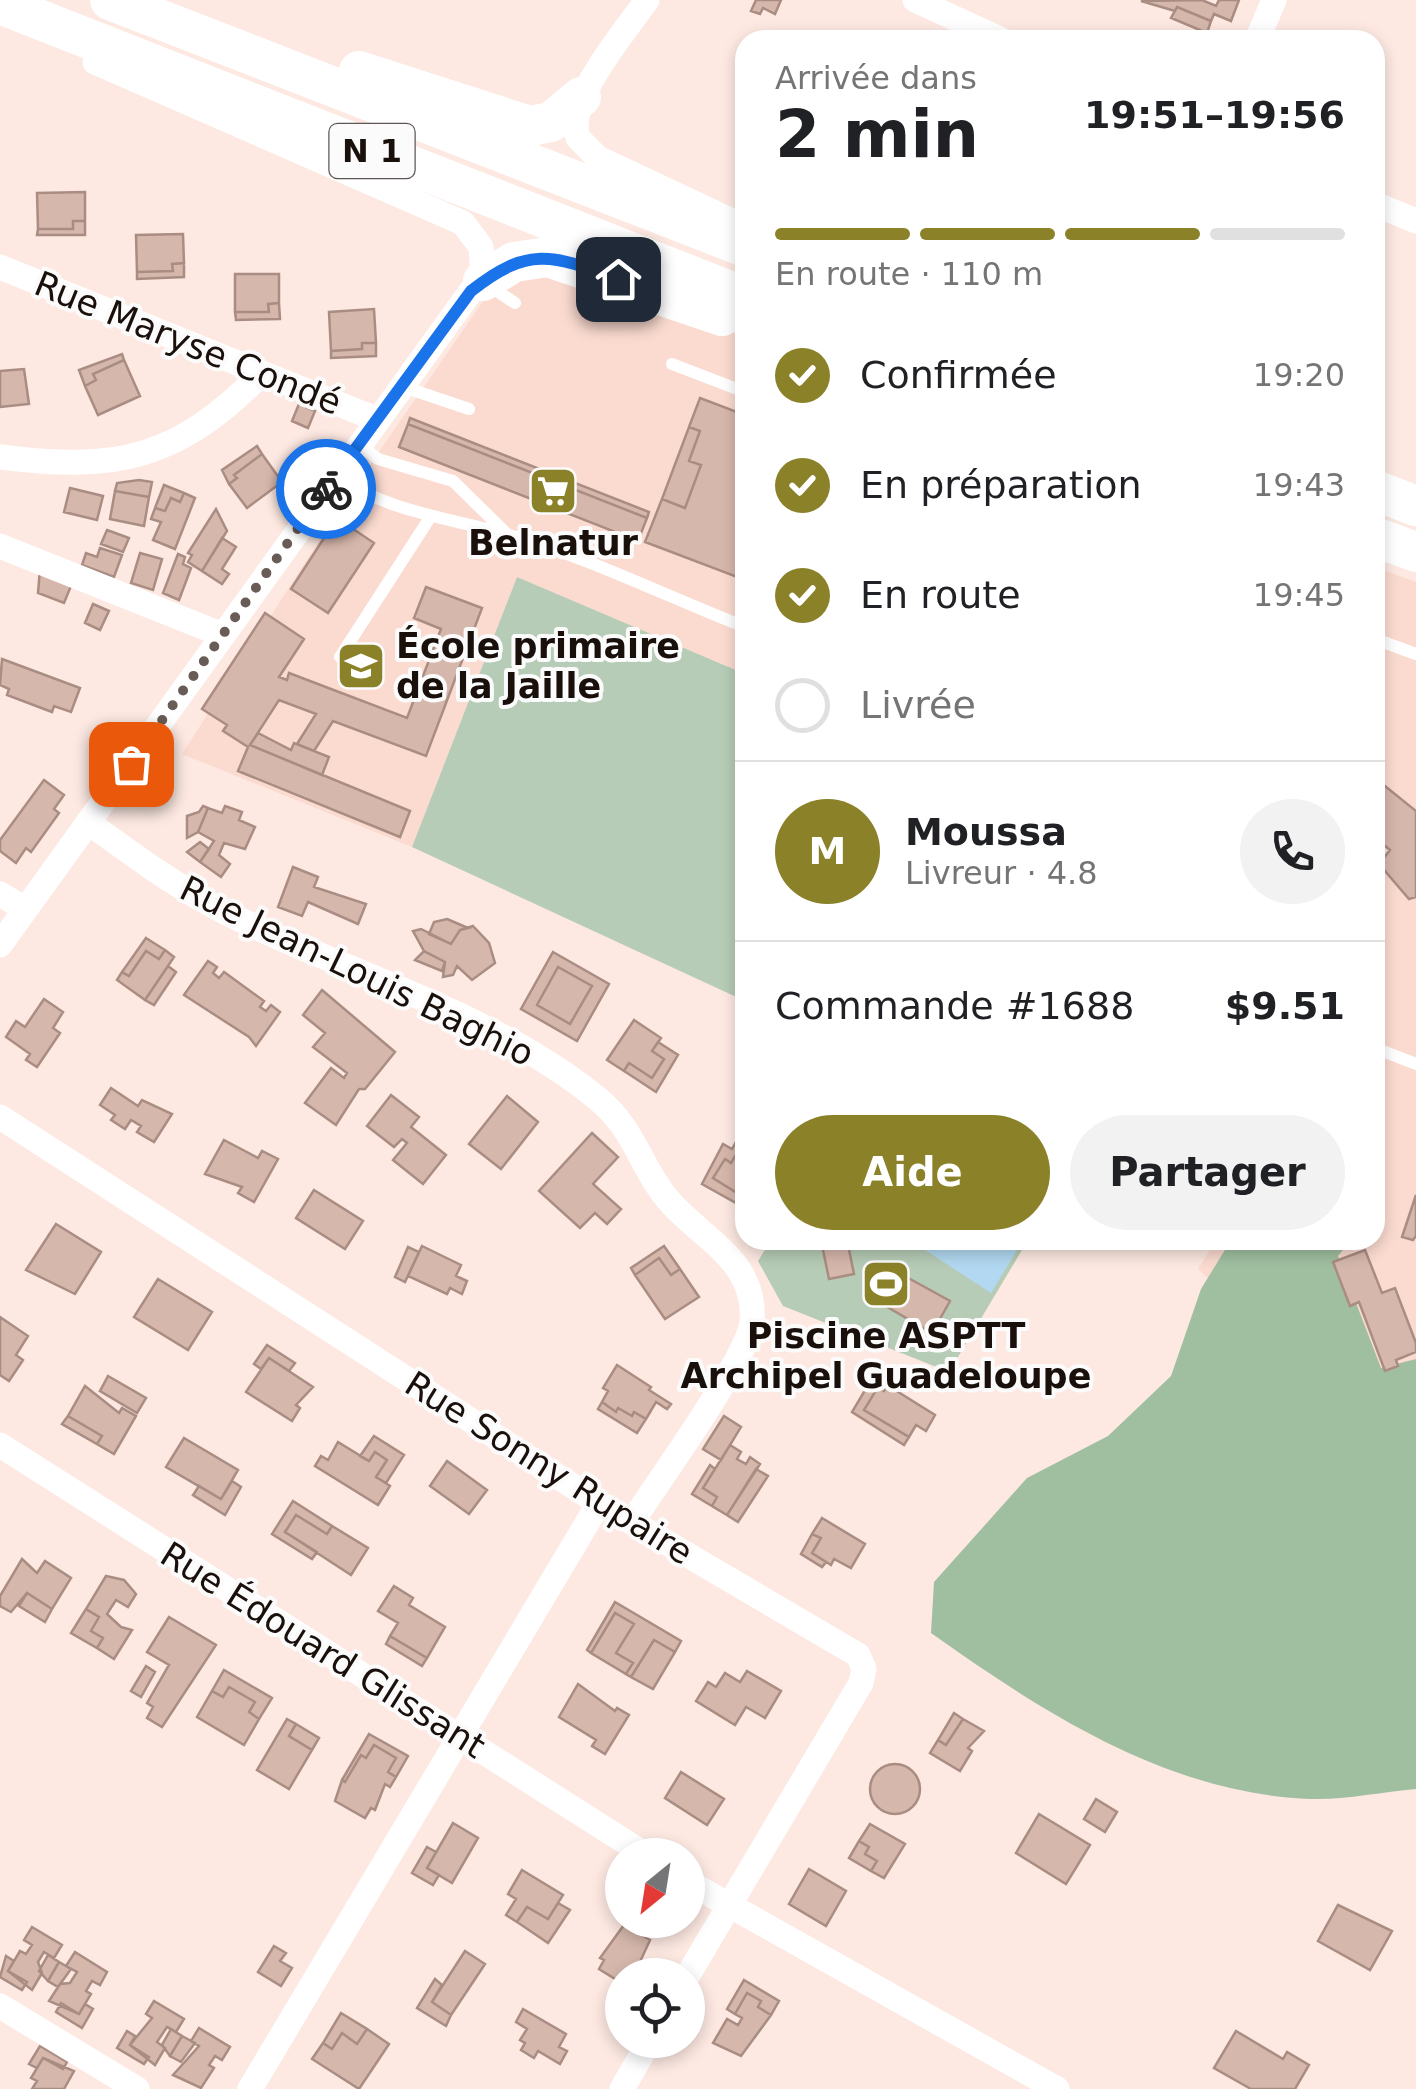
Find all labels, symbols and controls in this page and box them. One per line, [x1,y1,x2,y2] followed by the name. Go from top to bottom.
[775,59,977,97] text: Arrivée dans
[1084,93,1345,137] text: 19:51–19:56
[775,97,979,172] text: 2 min
[330,124,414,178] road number: N 1
[576,237,661,322] pin
[591,252,646,307] icon: home
[775,255,1043,293] text: En route · 110 m
[29,263,347,423] street label: Rue Maryse Condé
[775,348,830,403] icon: check
[860,353,1057,397] text: Confirmée
[1253,356,1345,394] text: 19:20
[276,439,376,539] courier
[775,458,830,513] icon: check
[299,462,354,517] icon: bike
[860,463,1142,507] text: En préparation
[527,465,579,517] supermarket icon: Belnatur
[1253,466,1345,504] text: 19:43
[468,523,639,563] place label: Belnatur
[775,568,830,623] icon: check
[860,573,1021,617] text: En route
[1253,576,1345,614] text: 19:45
[396,625,680,706] place label: École primaire de la Jaille
[335,640,387,692] school or university icon: École primaire de la Jaille
[860,683,976,727] text: Livrée
[89,722,174,807] pin
[104,737,159,792] icon: bag
[1240,799,1345,904] button: phone
[905,810,1067,854] text: Moussa
[809,829,846,873] text: M
[905,854,1098,892] text: Livreur · 4.8
[174,868,540,1074] street label: Rue Jean-Louis Baghio
[775,984,1134,1028] text: Commande #1688
[1225,984,1345,1028] text: $9.51
[775,1115,1050,1230] button: Aide
[1070,1115,1345,1230] button: Partager
[860,1258,912,1310] sports icon: Piscine ASPTT Archipel Guadeloupe
[681,1316,1091,1396] place label: Piscine ASPTT Archipel Guadeloupe
[398,1363,700,1573] street label: Rue Sonny Rupaire
[154,1533,493,1766] street label: Rue Édouard Glissant
[605,1838,705,1938] north arrow
[605,1838,705,2058] map controls
[605,1958,705,2058] button: locate

